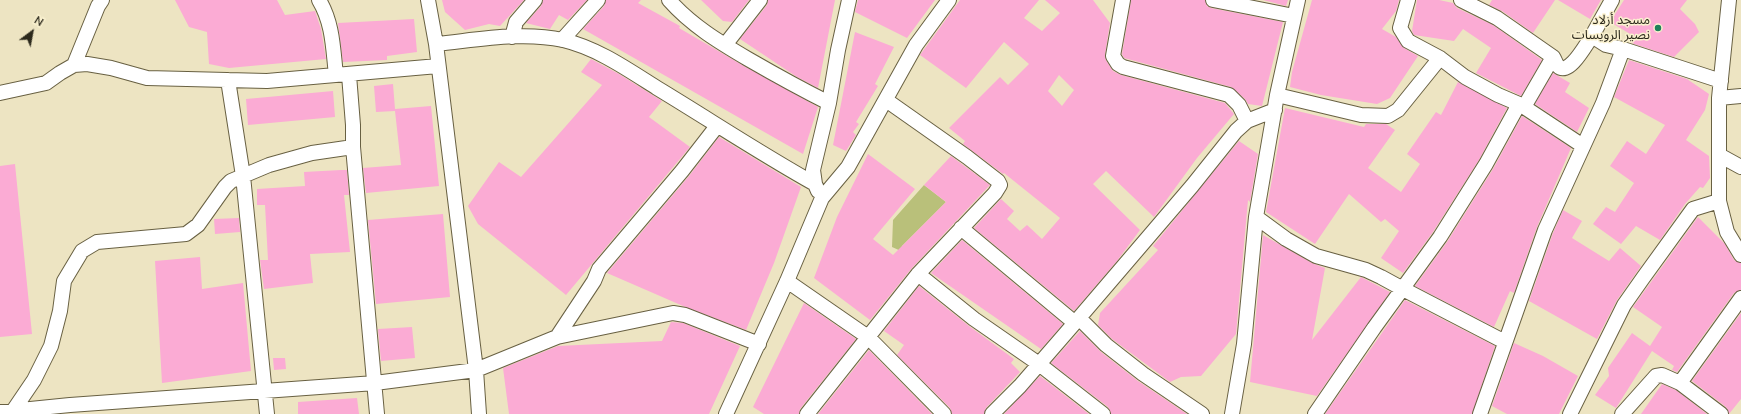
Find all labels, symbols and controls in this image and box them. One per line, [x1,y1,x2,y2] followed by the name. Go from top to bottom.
[12,12,52,52] north arrow
[31,13,46,30] text: N
[1572,13,1650,44] place label: مسجد أزلاد نصير الرويسات
[1653,23,1663,33] marker: مسجد أزلاد نصير الرويسات

